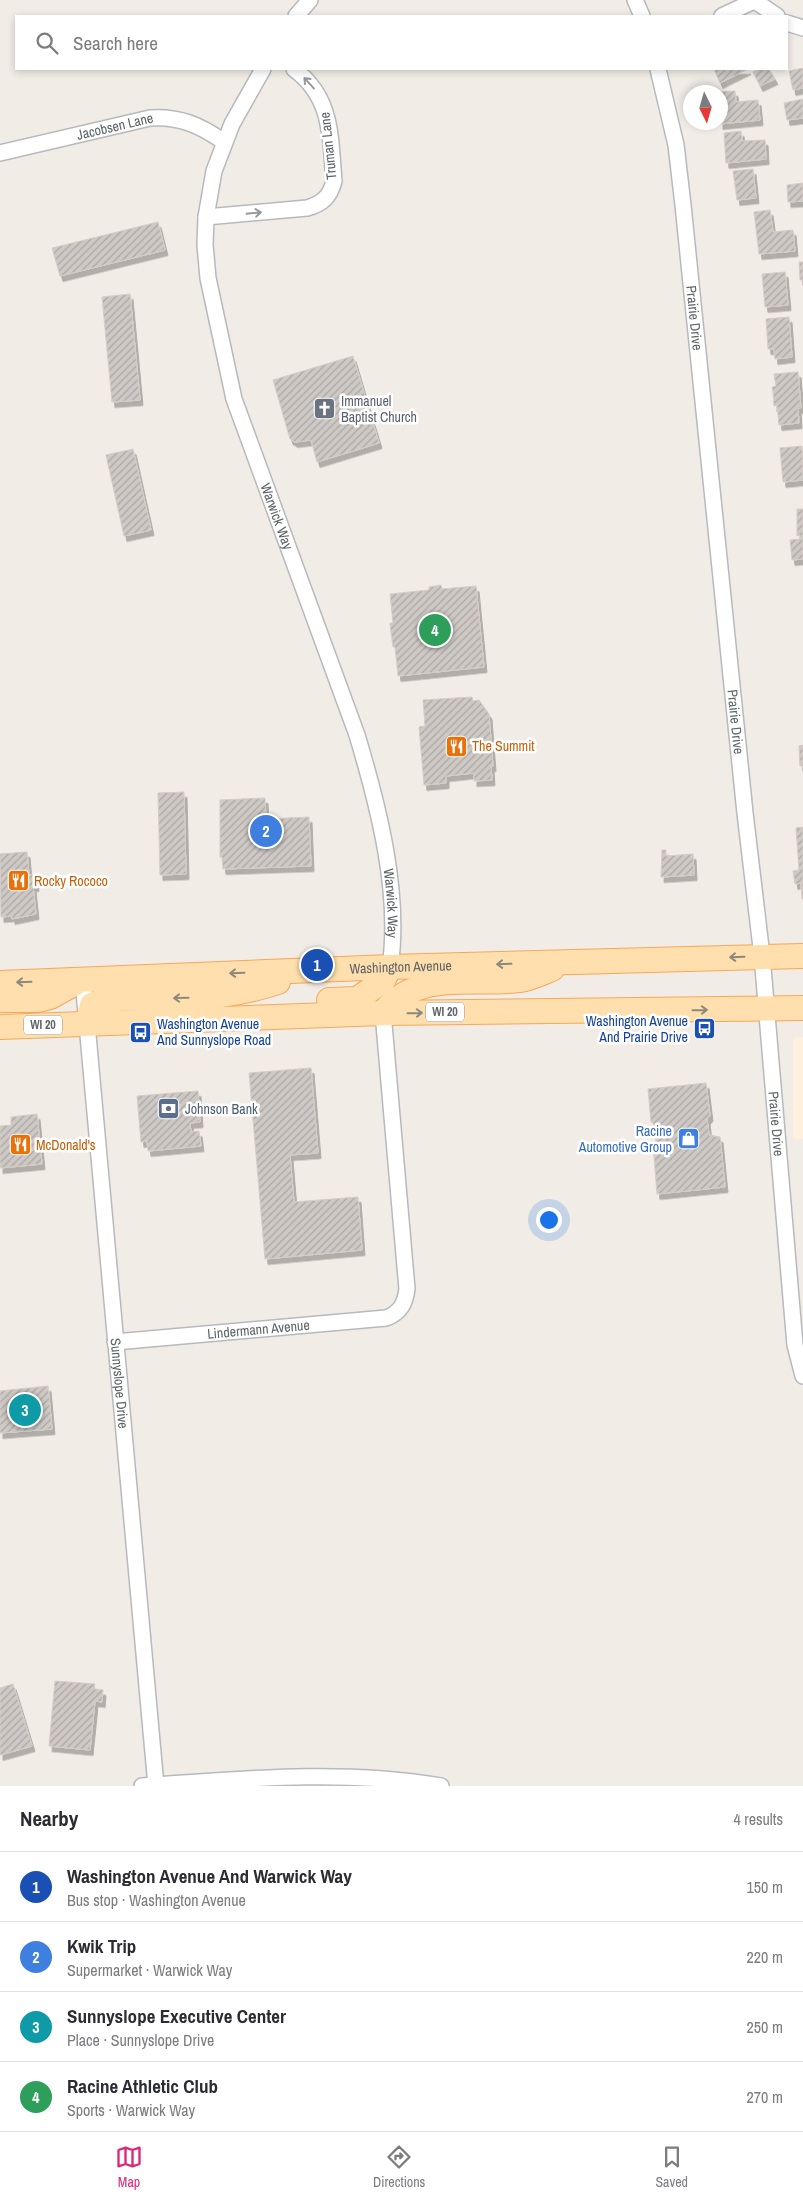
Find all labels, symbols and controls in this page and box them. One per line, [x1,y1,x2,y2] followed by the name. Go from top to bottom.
[15,15,788,70] search box
[33,29,61,57] icon: search
[73,30,158,56] text: Search here
[304,76,315,89] one-way arrow
[683,85,728,130] north arrow
[75,109,155,144] street label: Jacobsen Lane
[316,111,340,181] street label: Truman Lane
[246,208,262,218] one-way arrow
[682,285,707,351] street label: Prairie Drive
[341,392,417,426] place label: Immanuel Baptist Church
[313,397,337,421] church icon: Immanuel Baptist Church
[257,481,297,552] street label: Warwick Way
[419,611,451,649] pin: 4
[723,688,748,755] street label: Prairie Drive
[444,734,468,758] restaurant icon: The Summit
[472,737,535,755] place label: The Summit
[250,812,282,850] pin: 2
[380,867,402,938] street label: Warwick Way
[6,869,30,893] restaurant icon: Rocky Rococo
[34,872,108,890] place label: Rocky Rococo
[301,946,333,984] pin: 1
[729,952,746,962] one-way arrow
[349,956,452,978] street label: Washington Avenue
[497,959,513,968] one-way arrow
[229,969,245,978] one-way arrow
[16,977,32,987] one-way arrow
[173,993,190,1003] one-way arrow
[426,1002,464,1022] road number: WI 20
[692,1005,708,1014] one-way arrow
[407,1008,423,1018] one-way arrow
[586,1012,688,1046] place label: Washington Avenue And Prairie Drive
[156,1015,271,1049] place label: Washington Avenue And Sunnyslope Road
[24,1016,62,1034] road number: WI 20
[692,1017,716,1041] bus stop icon: Washington Avenue And Prairie Drive
[129,1020,153,1044] bus stop icon: Washington Avenue And Sunnyslope Road
[765,1090,788,1157] street label: Prairie Drive
[157,1097,181,1121] bank icon: Johnson Bank
[185,1100,258,1118] place label: Johnson Bank
[578,1122,672,1156] place label: Racine Automotive Group
[676,1127,700,1151] shop icon: Racine Automotive Group
[8,1133,32,1157] restaurant icon: McDonald's
[36,1136,96,1154] place label: McDonald's
[536,1207,562,1233] your location
[207,1316,310,1343] street label: Lindermann Avenue
[106,1337,133,1429] street label: Sunnyslope Drive
[9,1391,41,1429] pin: 3
[20,1804,78,1833] text: Nearby
[733,1808,783,1830] text: 4 results
[67,1863,352,1889] text: Washington Avenue And Warwick Way
[32,1876,40,1898] text: 1
[747,1876,783,1898] text: 150 m
[67,1889,246,1911] text: Bus stop · Washington Avenue
[67,1933,136,1959] text: Kwik Trip
[32,1946,40,1968] text: 2
[747,1946,783,1968] text: 220 m
[67,1959,232,1981] text: Supermarket · Warwick Way
[67,2003,286,2029] text: Sunnyslope Executive Center
[32,2016,40,2038] text: 3
[747,2016,783,2038] text: 250 m
[67,2029,214,2051] text: Place · Sunnyslope Drive
[67,2073,218,2099] text: Racine Athletic Club
[32,2086,40,2108] text: 4
[747,2086,783,2108] text: 270 m
[67,2099,195,2121] text: Sports · Warwick Way
[115,2143,143,2191] tab: Map
[373,2143,425,2191] tab: Directions
[655,2143,688,2191] tab: Saved

